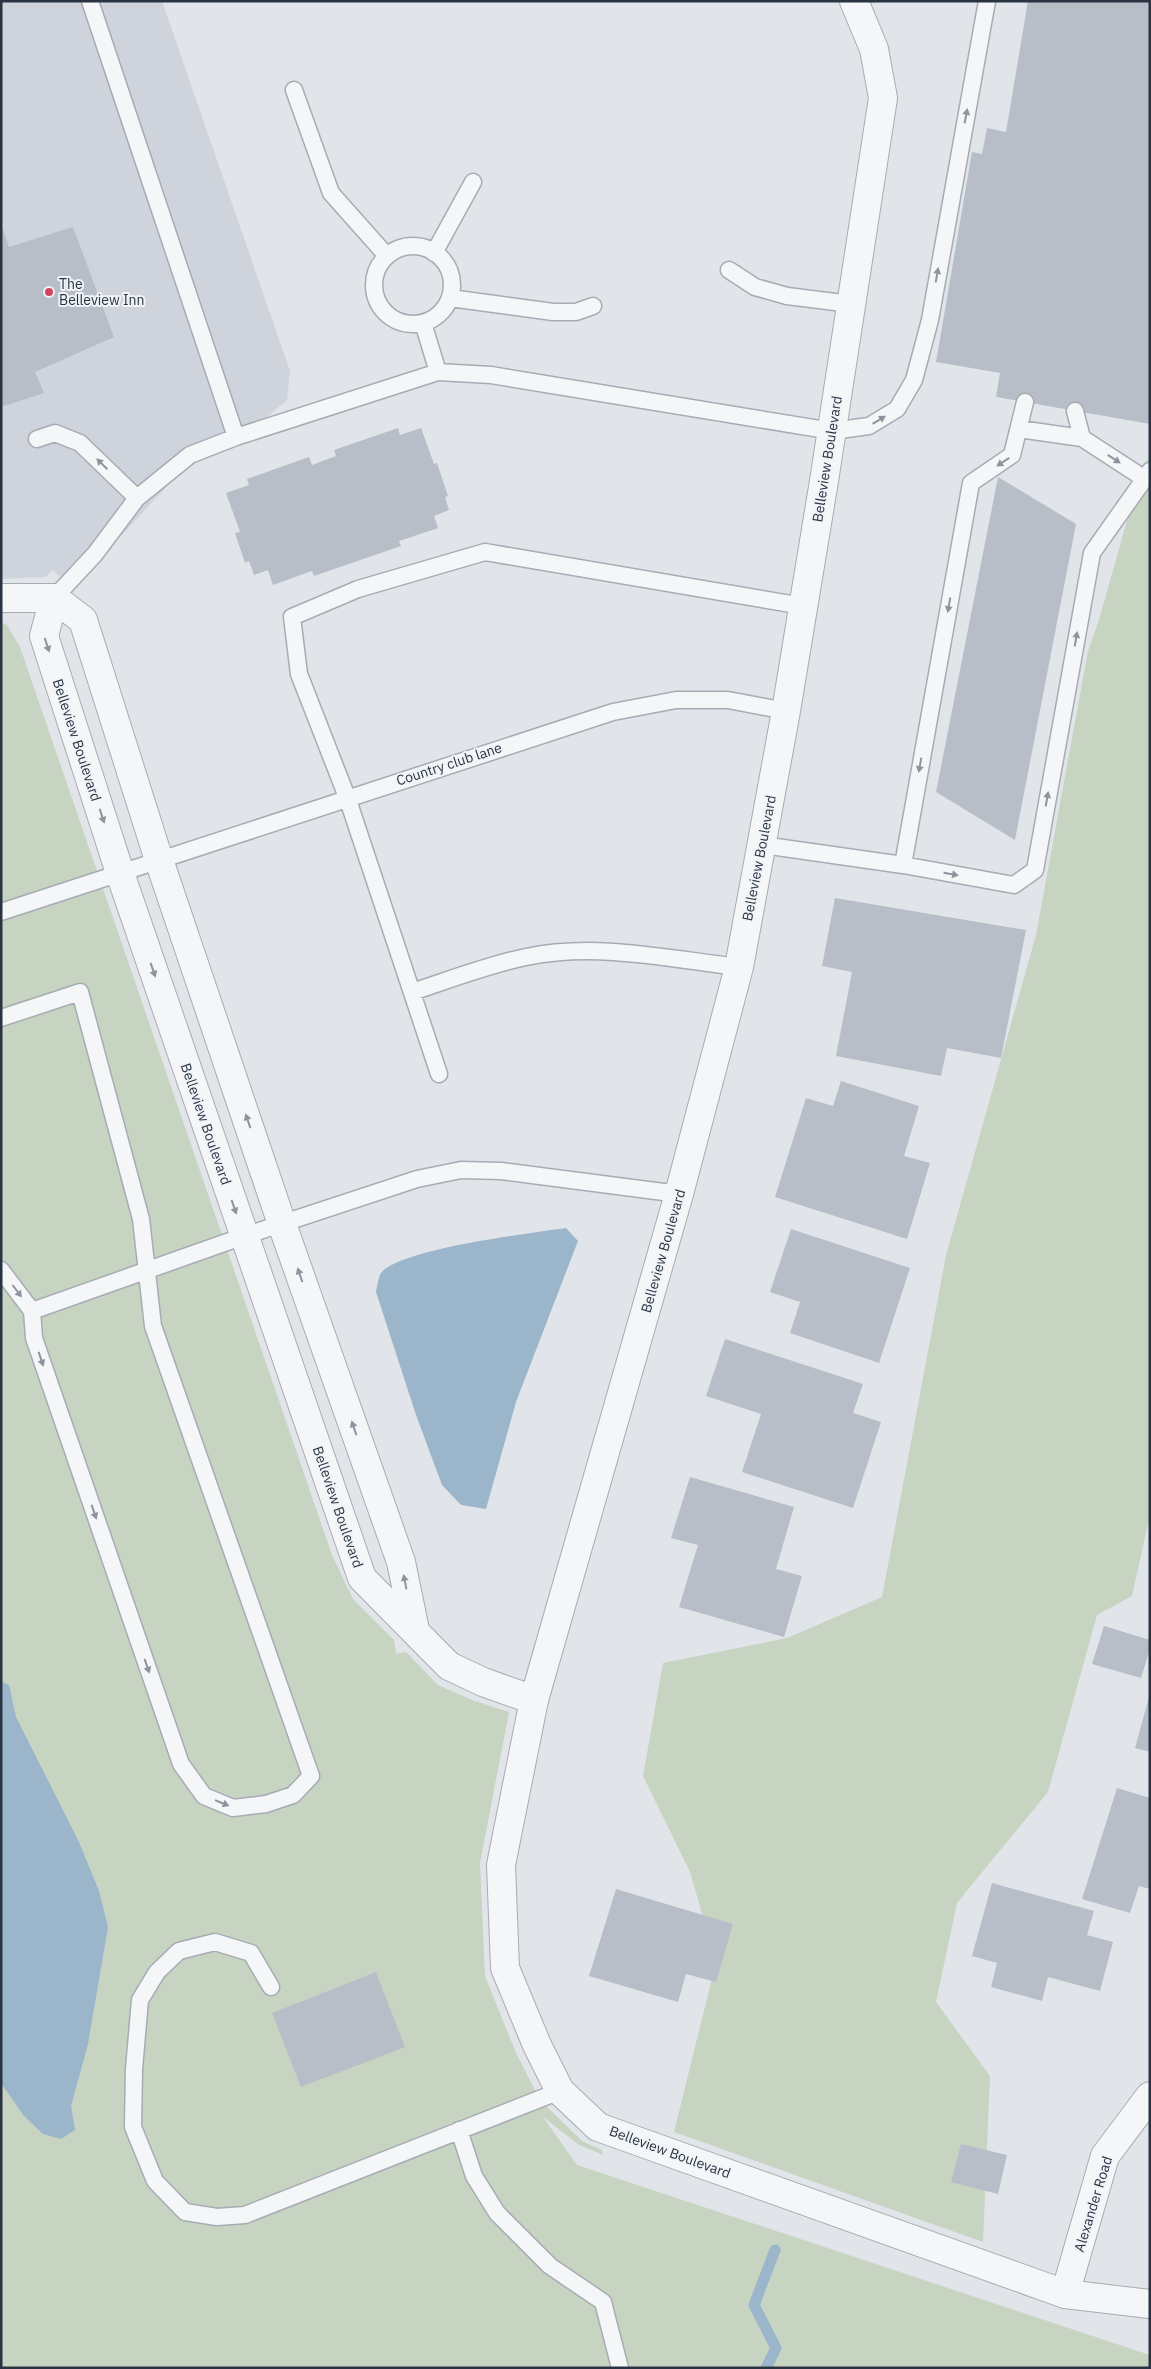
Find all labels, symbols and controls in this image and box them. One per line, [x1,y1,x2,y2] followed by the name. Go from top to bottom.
[963,107,971,123] one-way arrow
[934,267,942,283] one-way arrow
[59,275,145,309] place label: The Belleview Inn
[43,286,55,298] marker: The Belleview Inn
[808,395,846,523] street label: Belleview Boulevard
[872,416,885,425] one-way arrow
[1107,454,1121,464] one-way arrow
[996,457,1009,466] one-way arrow
[96,458,108,470] one-way arrow
[945,597,953,613] one-way arrow
[1073,631,1081,647] one-way arrow
[44,637,51,652] one-way arrow
[49,676,105,804] street label: Belleview Boulevard
[394,738,504,790] street label: Country club lane
[916,757,924,773] one-way arrow
[1044,791,1052,807] one-way arrow
[738,794,780,922] street label: Belleview Boulevard
[98,809,106,824] one-way arrow
[943,870,959,878] one-way arrow
[150,963,157,978] one-way arrow
[177,1061,235,1187] street label: Belleview Boulevard
[243,1114,251,1129] one-way arrow
[637,1187,689,1315] street label: Belleview Boulevard
[230,1200,238,1215] one-way arrow
[296,1267,304,1282] one-way arrow
[11,1284,22,1297] one-way arrow
[38,1351,45,1366] one-way arrow
[350,1421,357,1436] one-way arrow
[309,1444,367,1570] street label: Belleview Boulevard
[91,1505,99,1520] one-way arrow
[401,1574,409,1590] one-way arrow
[144,1659,152,1674] one-way arrow
[215,1799,230,1807] one-way arrow
[607,2122,733,2182] street label: Belleview Boulevard
[1070,2154,1116,2254] street label: Alexander Road

